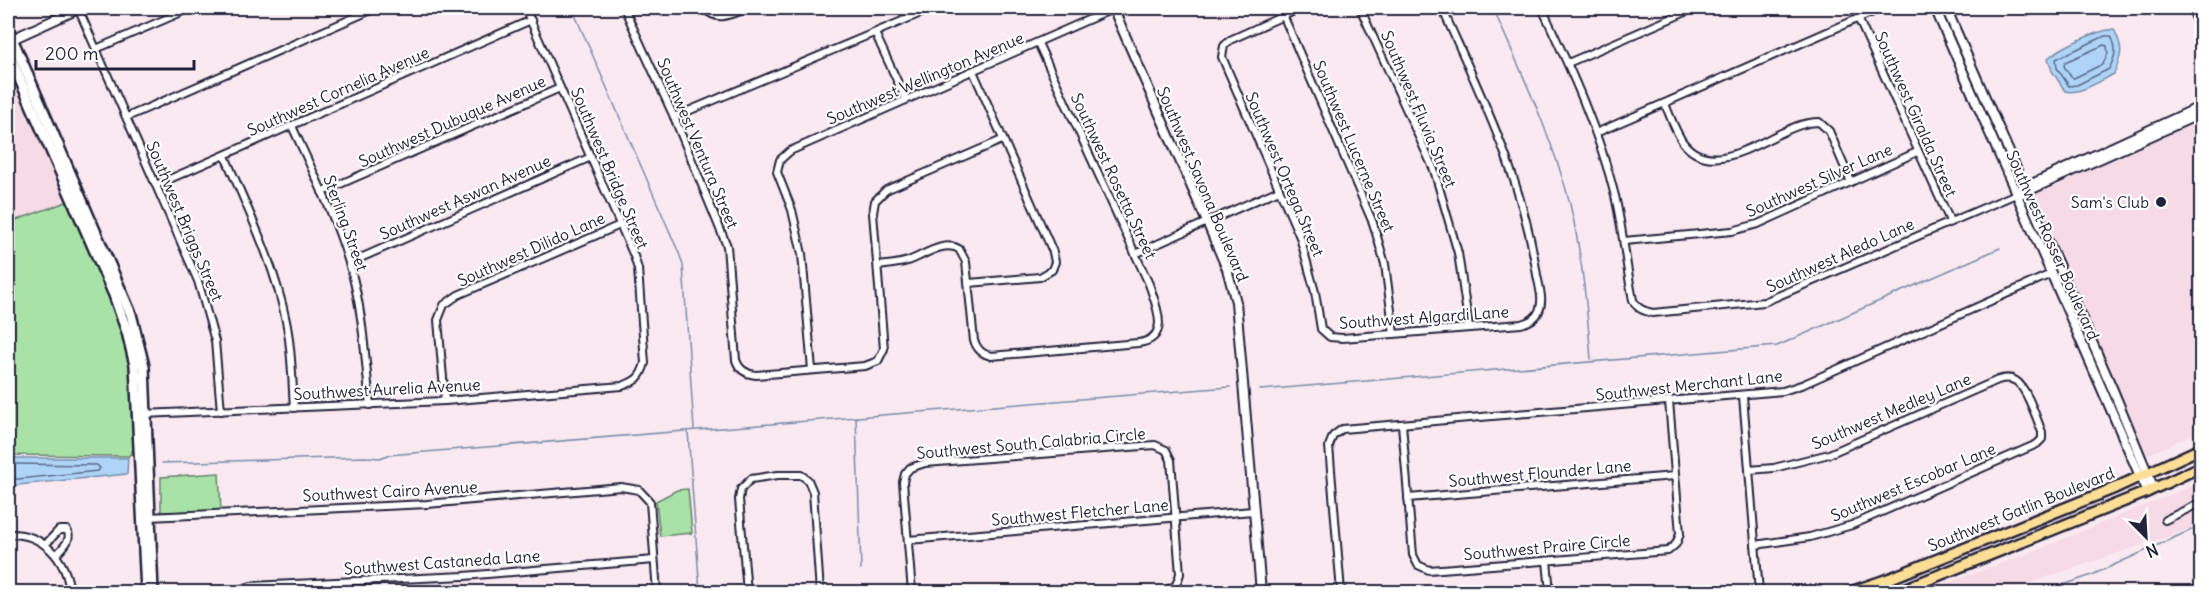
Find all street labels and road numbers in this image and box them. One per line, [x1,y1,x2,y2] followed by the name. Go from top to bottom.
[823,27,1027,129] street label: Southwest Wellington Avenue
[1377,28,1461,191] street label: Southwest Fluvia Street
[1871,28,1962,200] street label: Southwest Giralda Street
[244,42,432,140] street label: Southwest Cornelia Avenue
[653,55,743,232] street label: Southwest Ventura Street
[1309,57,1400,235] street label: Southwest Lucerne Street
[355,71,549,171] street label: Southwest Dubuque Avenue
[1153,83,1253,285] street label: Southwest Savona Boulevard
[567,84,653,252] street label: Southwest Bridge Street
[1241,89,1329,260] street label: Southwest Ortega Street
[1067,90,1162,263] street label: Southwest Rosetta Street
[142,138,228,304] street label: Southwest Briggs Street
[1743,139,1895,221] street label: Southwest Silver Lane
[2002,147,2104,343] street label: Southwest Rosser Boulevard
[376,150,554,244] street label: Southwest Aswan Avenue
[319,172,373,274] street label: Sterling Street
[454,207,608,291] street label: Southwest Dilido Lane
[1763,213,1917,297] street label: Southwest Aledo Lane
[1338,301,1510,333] street label: Southwest Algardi Lane
[1595,365,1783,405] street label: Southwest Merchant Lane
[1808,368,1974,454] street label: Southwest Medley Lane
[293,374,481,404] street label: Southwest Aurelia Avenue
[916,423,1146,463] street label: Southwest South Calabria Circle
[1828,438,1998,526] street label: Southwest Escobar Lane
[1448,455,1632,491] street label: Southwest Flounder Lane
[1925,462,2117,556] street label: Southwest Gatlin Boulevard
[302,476,478,506] street label: Southwest Cairo Avenue
[990,494,1170,530] street label: Southwest Fletcher Lane
[1463,530,1631,564] street label: Southwest Praire Circle
[343,545,541,579] street label: Southwest Castaneda Lane

